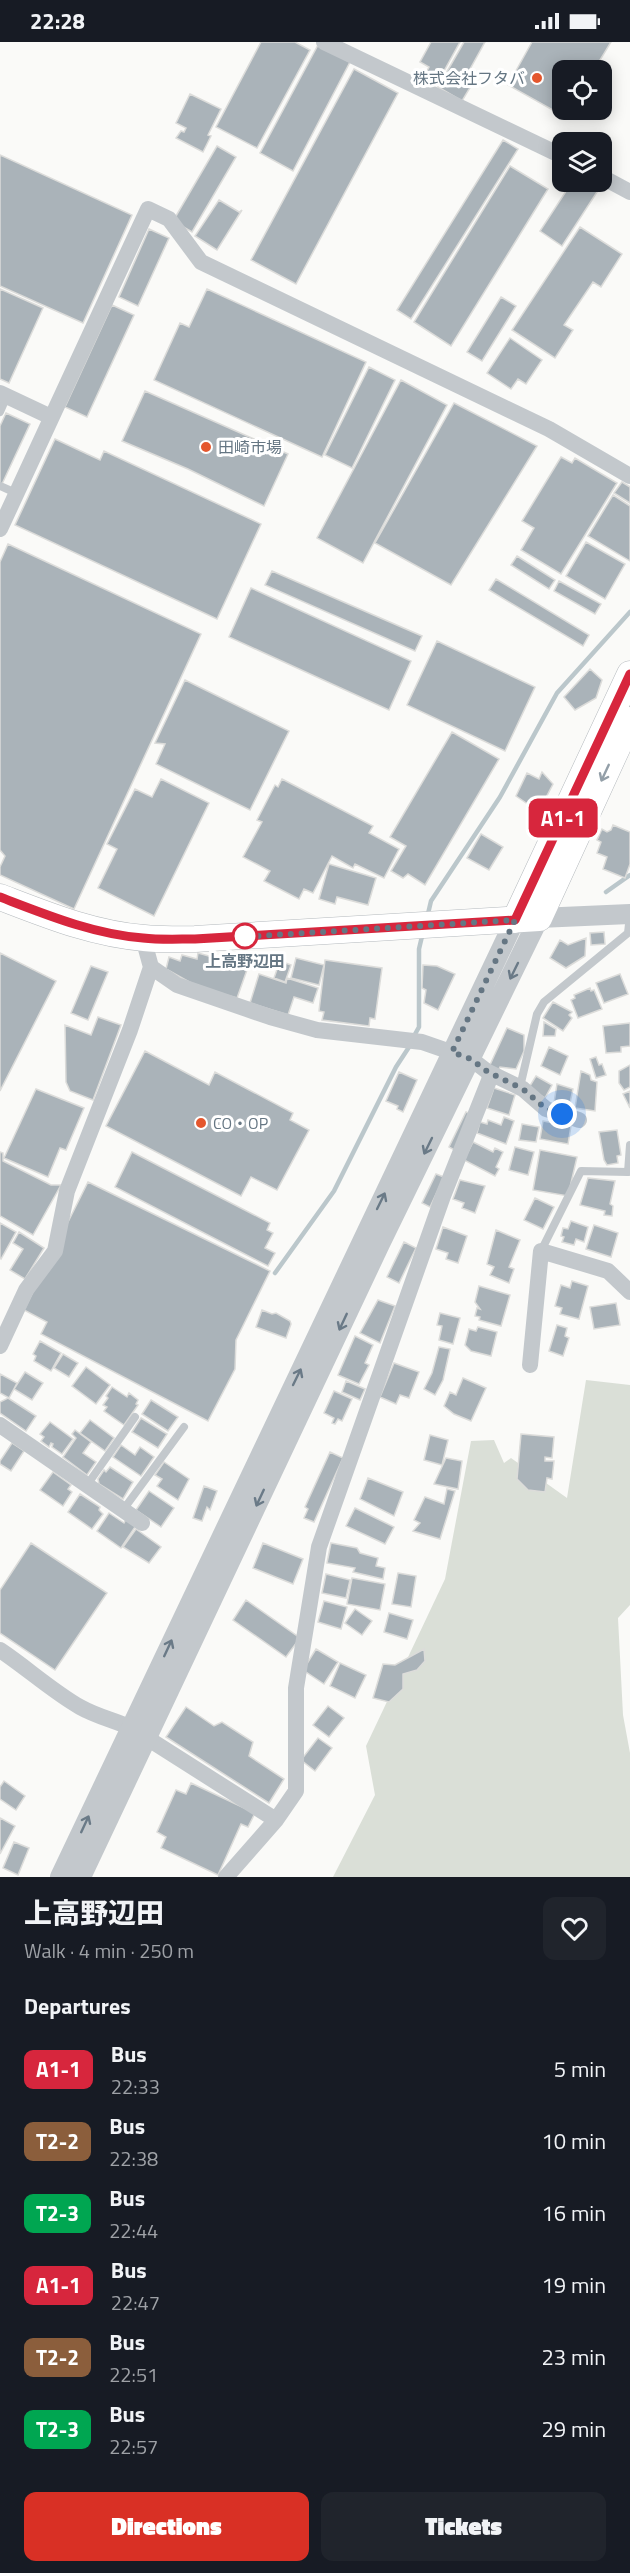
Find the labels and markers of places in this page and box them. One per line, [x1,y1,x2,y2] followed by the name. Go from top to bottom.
[413,66,525,90] place label: 株式会社フタバ
[530,71,544,85] marker: 株式会社フタバ
[218,435,282,459] place label: 田崎市場
[199,440,213,454] marker: 田崎市場
[232,923,258,949] marker: 上高野辺田
[205,949,285,973] place label: 上高野辺田
[213,1111,268,1135] place label: CO・OP
[194,1116,208,1130] marker: CO・OP

